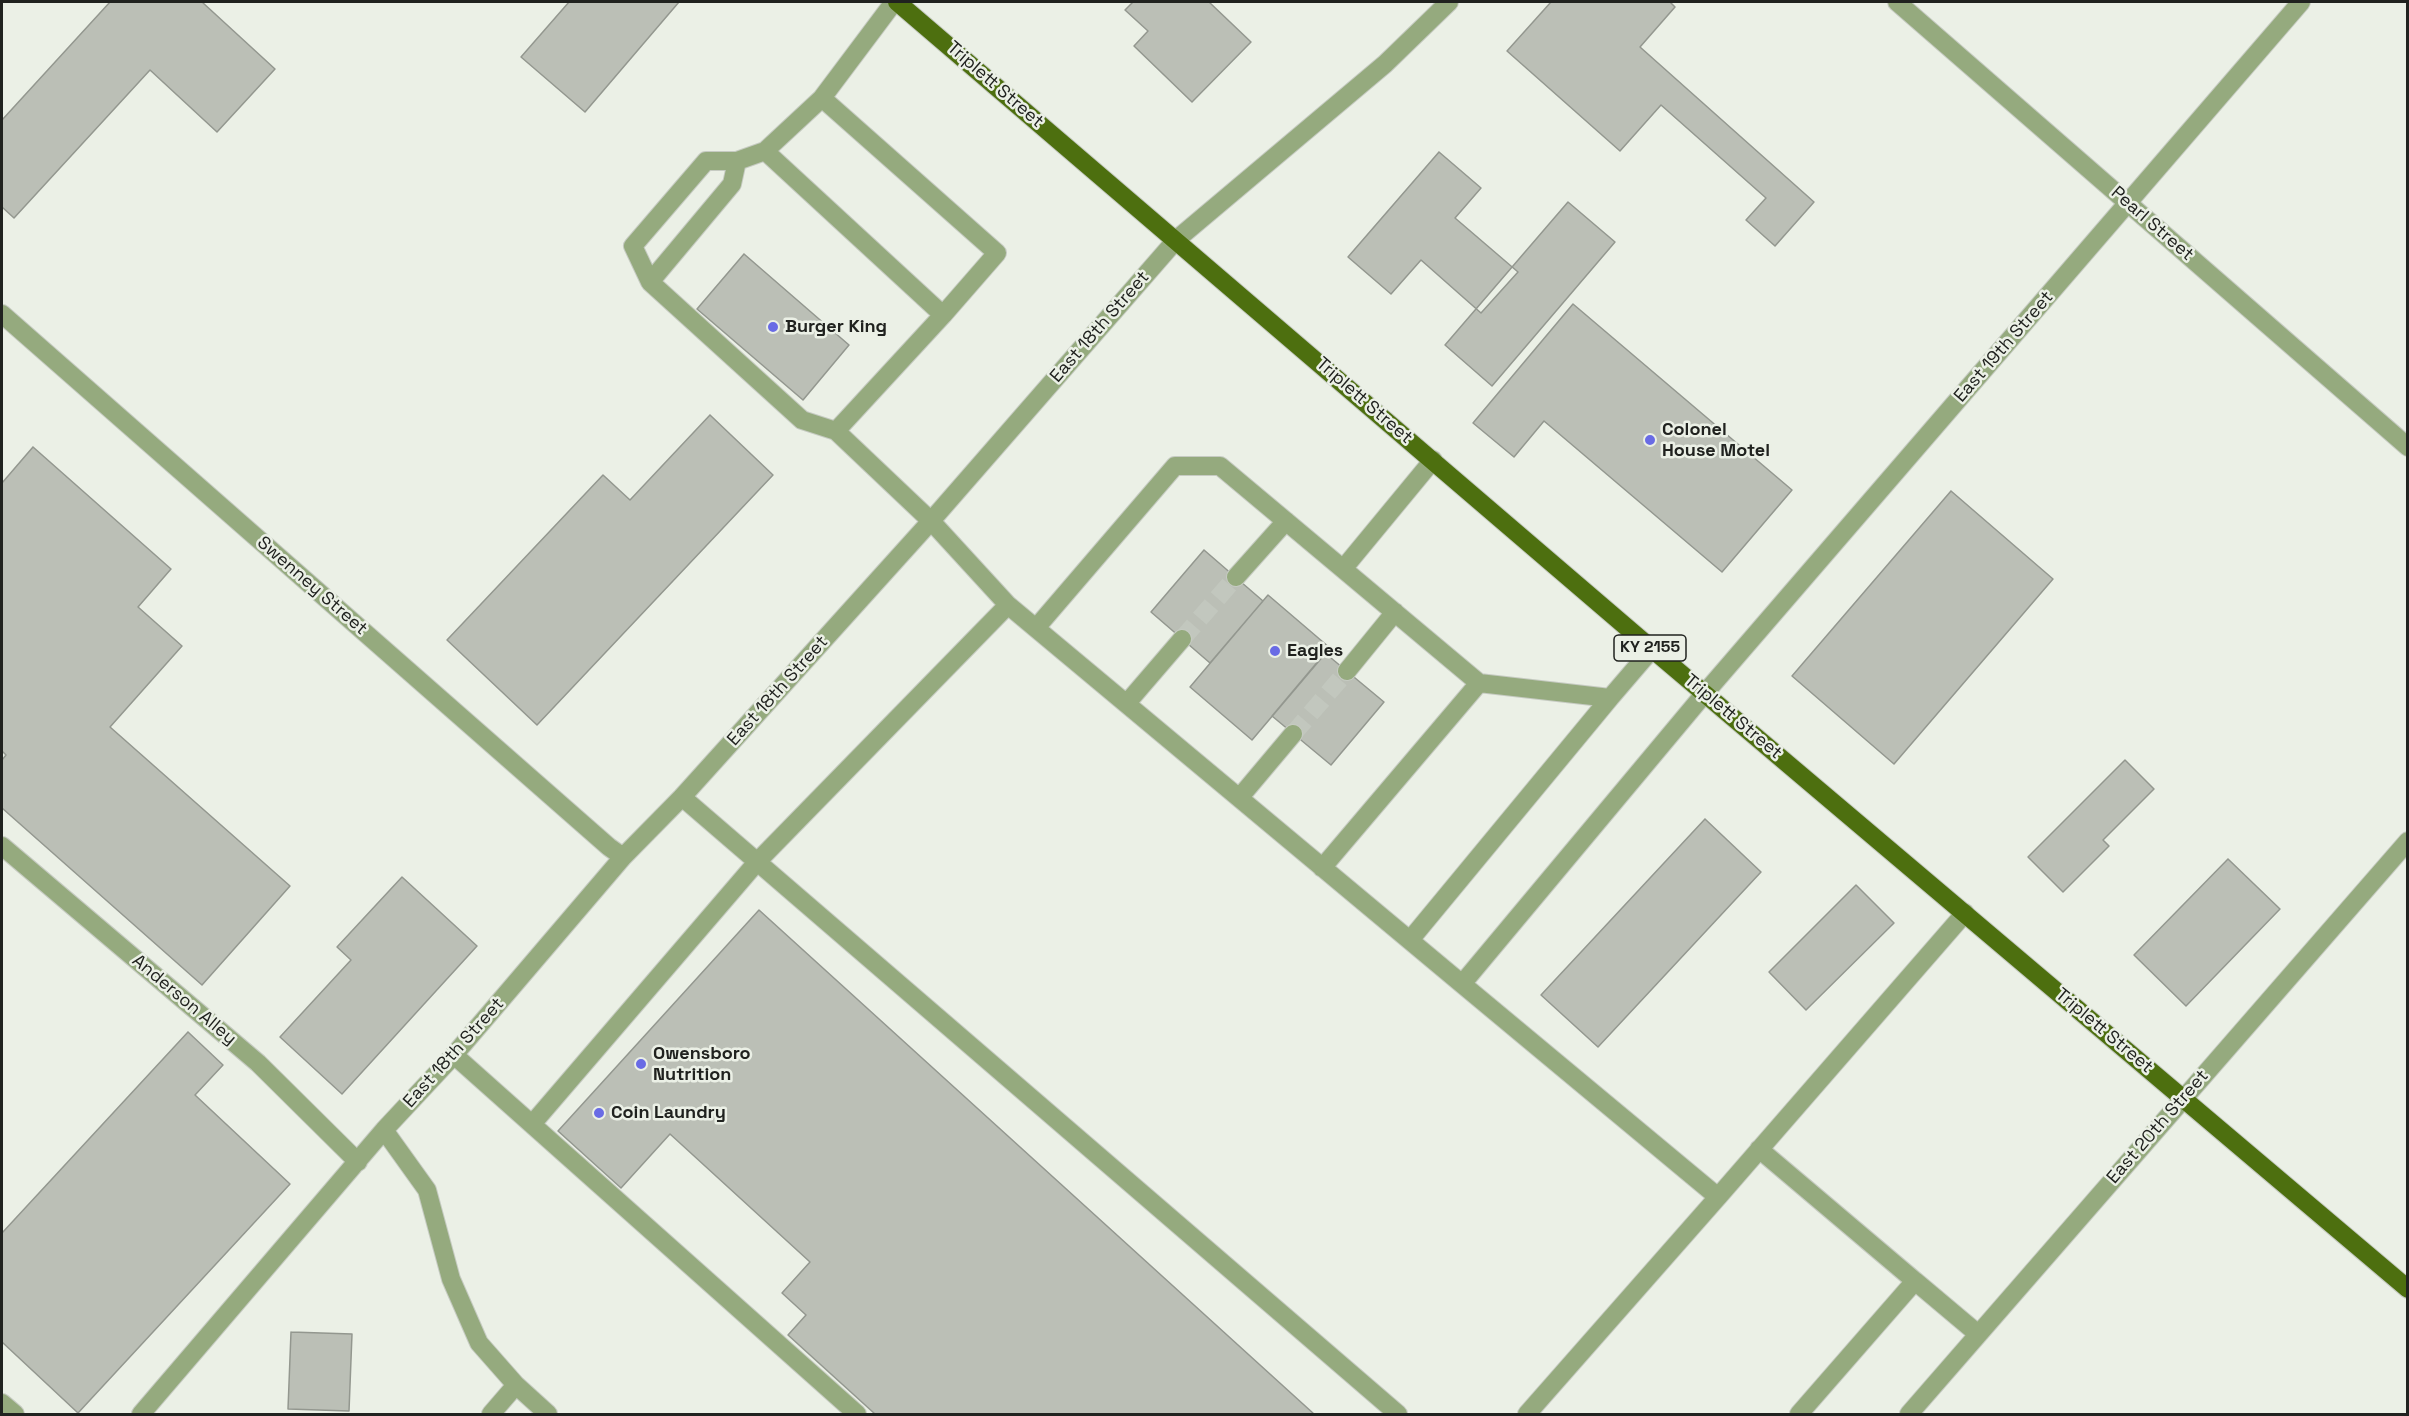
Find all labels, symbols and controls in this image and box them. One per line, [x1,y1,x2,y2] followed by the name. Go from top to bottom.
[942,37,1048,133] street label: Triplett Street
[2106,182,2198,266] street label: Pearl Street
[1046,267,1154,387] street label: East 18th Street
[1950,287,2058,407] street label: East 19th Street
[785,316,887,338] place label: Burger King
[766,320,780,334] marker: Burger King
[1311,353,1417,449] street label: Triplett Street
[1662,419,1770,462] place label: Colonel House Motel
[1643,433,1657,447] marker: Colonel House Motel
[252,532,372,640] street label: Swenney Street
[723,632,833,750] street label: East 18th Street
[1614,635,1686,661] road number: KY 2155
[1287,640,1343,662] place label: Eagles
[1268,644,1282,658] marker: Eagles
[1680,670,1786,764] street label: Triplett Street
[128,950,240,1050] street label: Anderson Alley
[2051,984,2157,1078] street label: Triplett Street
[399,994,509,1112] street label: East 18th Street
[653,1043,750,1086] place label: Owensboro Nutrition
[634,1057,648,1071] marker: Owensboro Nutrition
[2103,1066,2213,1188] street label: East 20th Street
[611,1102,726,1124] place label: Coin Laundry
[592,1106,606,1120] marker: Coin Laundry

